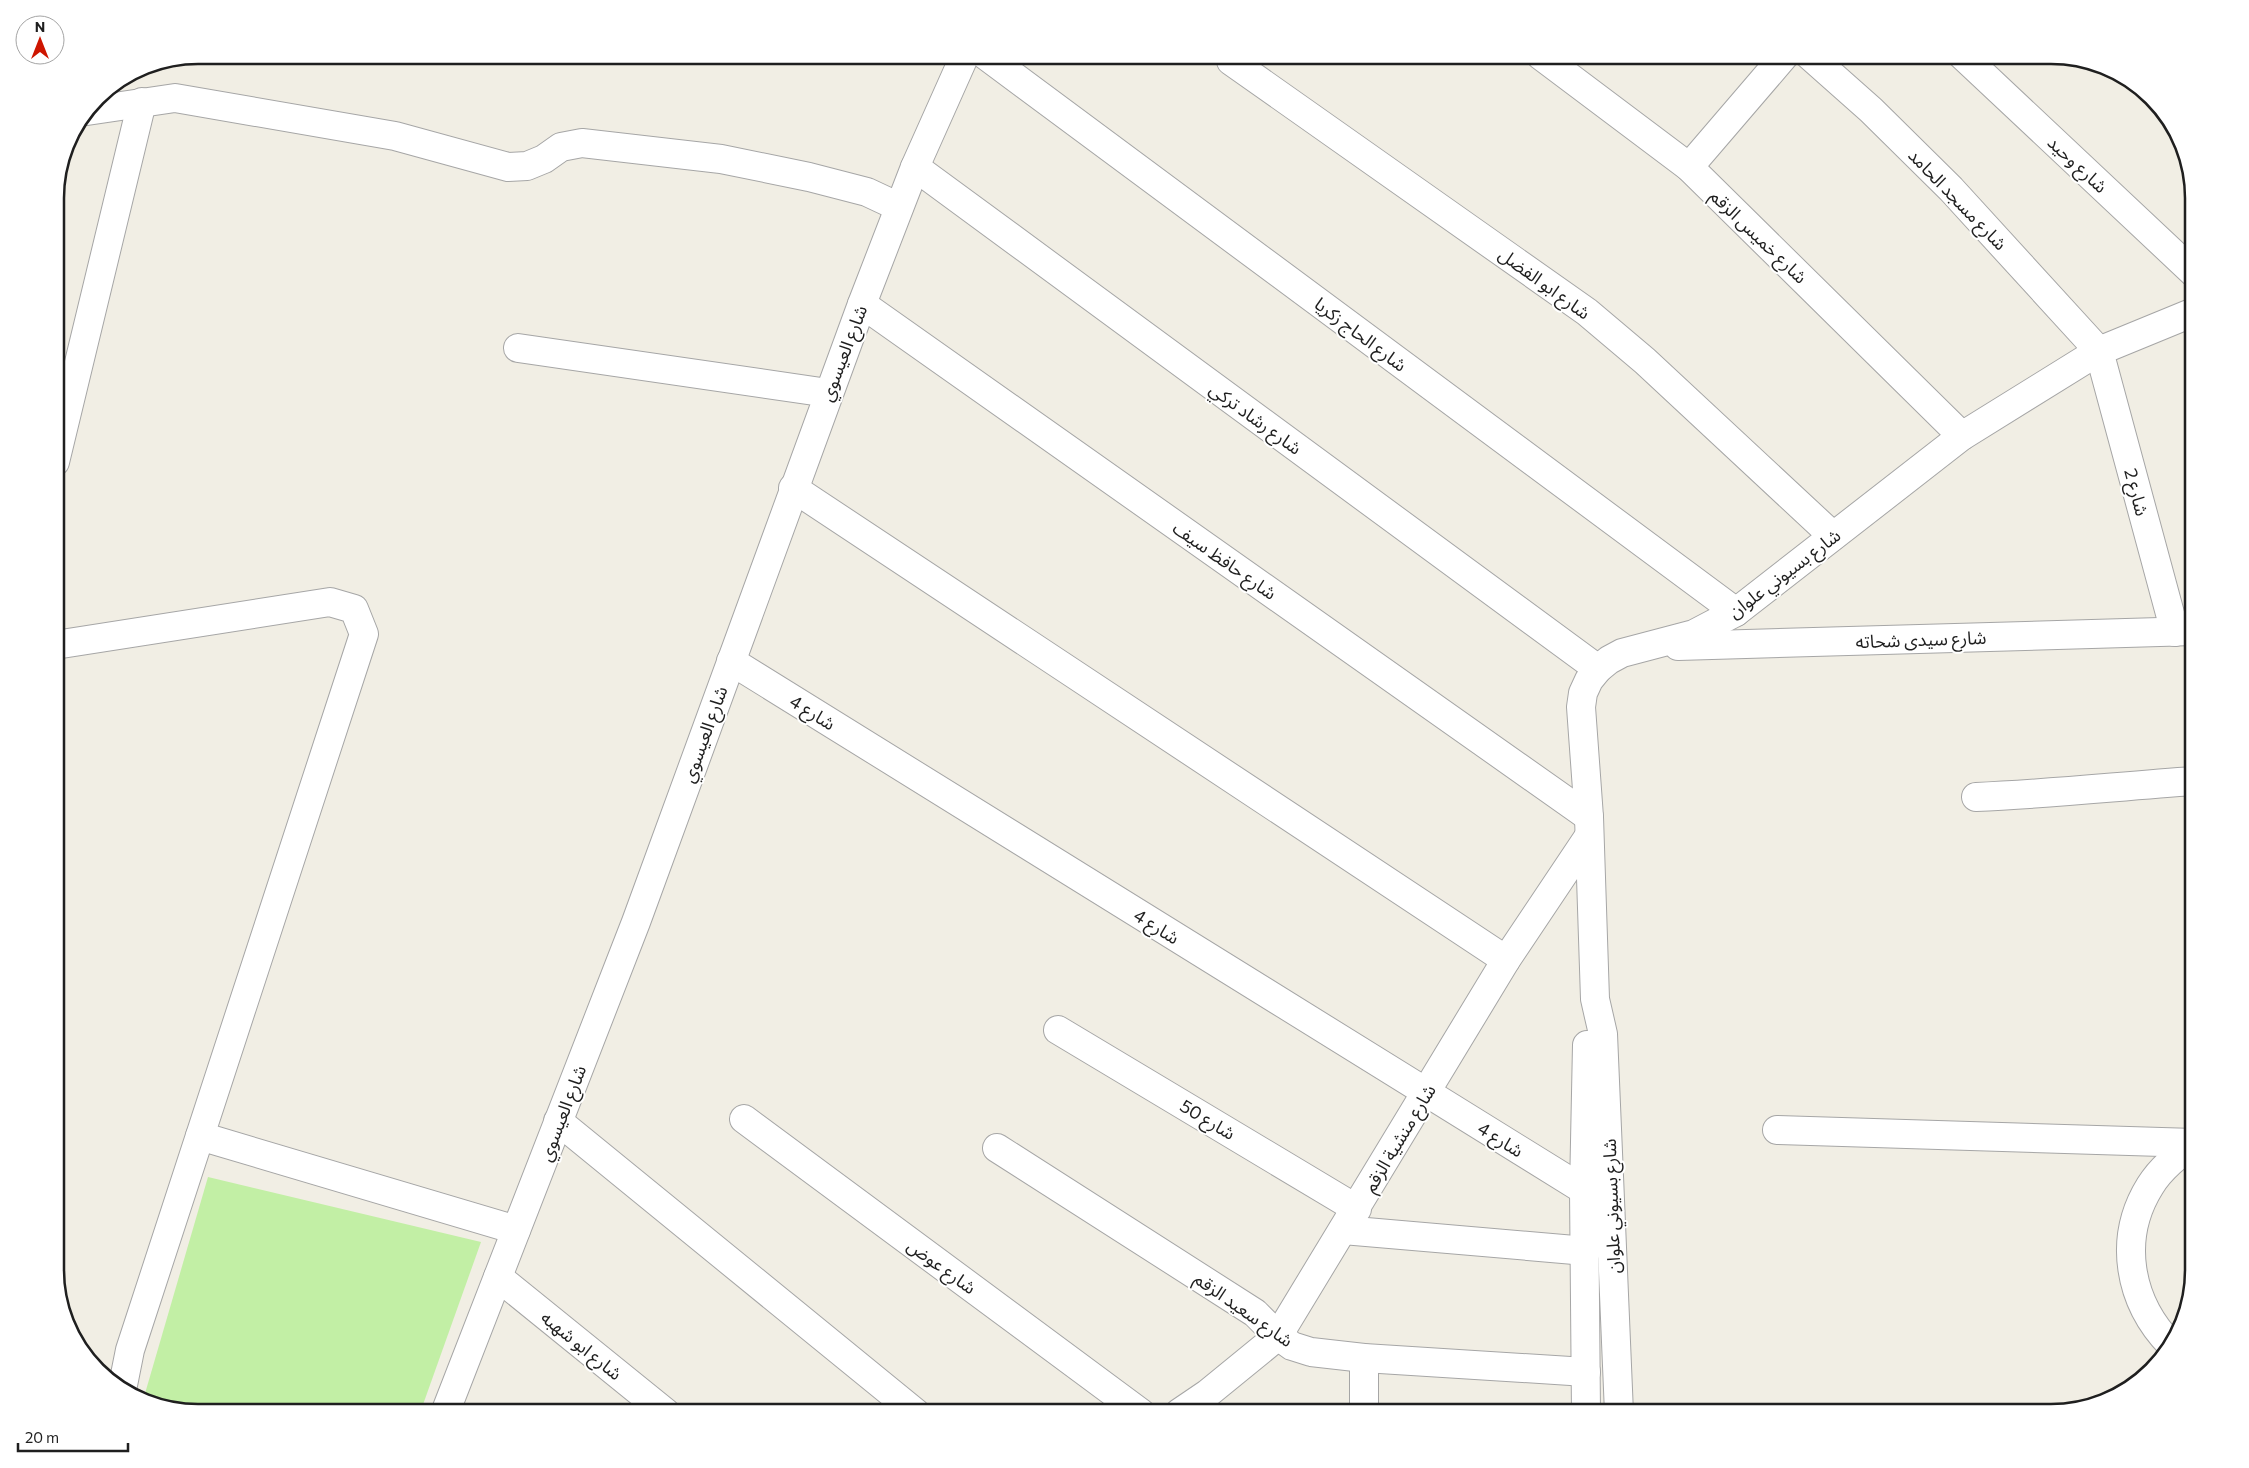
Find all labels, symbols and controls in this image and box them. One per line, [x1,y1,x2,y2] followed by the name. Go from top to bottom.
[15,15,65,65] north arrow
[35,18,45,35] text: N
[2041,131,2112,200] street label: شارع وحيد
[1901,144,2012,257] street label: شارع مسجد الحامد
[1703,184,1812,291] street label: شارع خميس الزقم
[1493,242,1595,327] street label: شارع ابو الفضل
[1308,292,1411,379] street label: شارع الحاج زكريا
[815,302,875,406] street label: شارع العيسوي
[1203,377,1306,462] street label: شارع رشاد تركي
[2116,466,2154,519] street label: شارع 2
[1167,516,1281,607] street label: شارع حافظ سيف
[1723,524,1847,626] street label: شارع بسيوني علوان
[1855,626,1987,656] street label: شارع سيدى شحاته
[676,683,735,787] street label: شارع العيسوي
[784,690,840,738] street label: شارع 4
[1128,904,1184,952] street label: شارع 4
[534,1062,594,1166] street label: شارع العيسوي
[1358,1080,1443,1198] street label: شارع منشية الزقم
[1174,1094,1240,1147] street label: شارع 50
[1472,1117,1528,1165] street label: شارع 4
[1598,1138,1628,1274] street label: شارع بسيوني علوان
[901,1234,981,1302] street label: شارع عوض
[1188,1267,1298,1354] street label: شارع سعيد الزقم
[535,1306,627,1387] street label: شارع ابو شهبه
[18,1420,128,1452] scale bar
[25,1428,59,1446] text: 20 m

